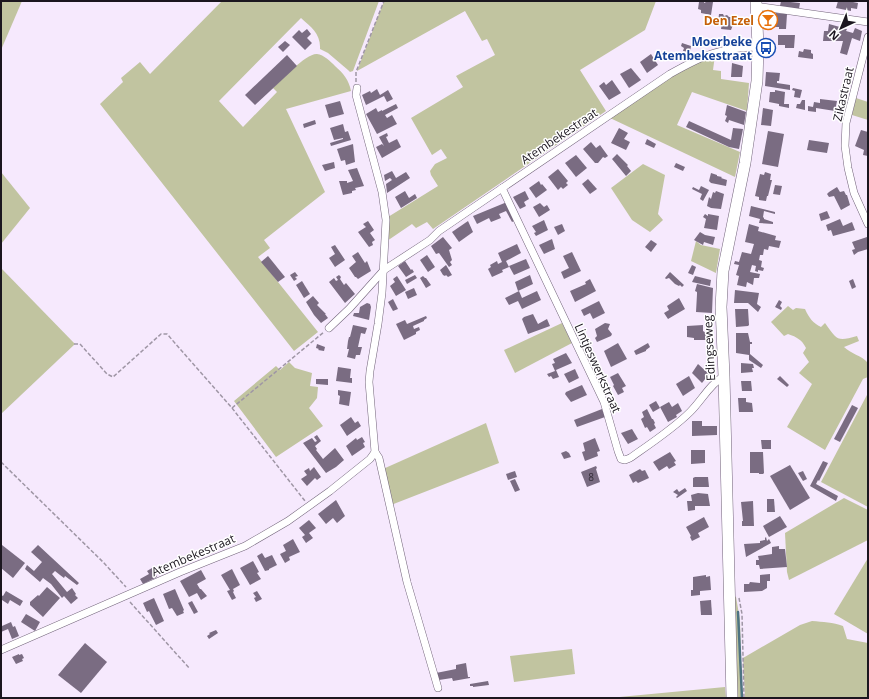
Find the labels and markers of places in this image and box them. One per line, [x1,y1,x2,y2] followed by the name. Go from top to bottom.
[757,9,779,31] bar icon: Den Ezel
[704,12,754,29] place label: Den Ezel
[654,33,752,64] place label: Moerbeke Atembekestraat
[755,37,777,59] bus stop icon: Moerbeke Atembekestraat

